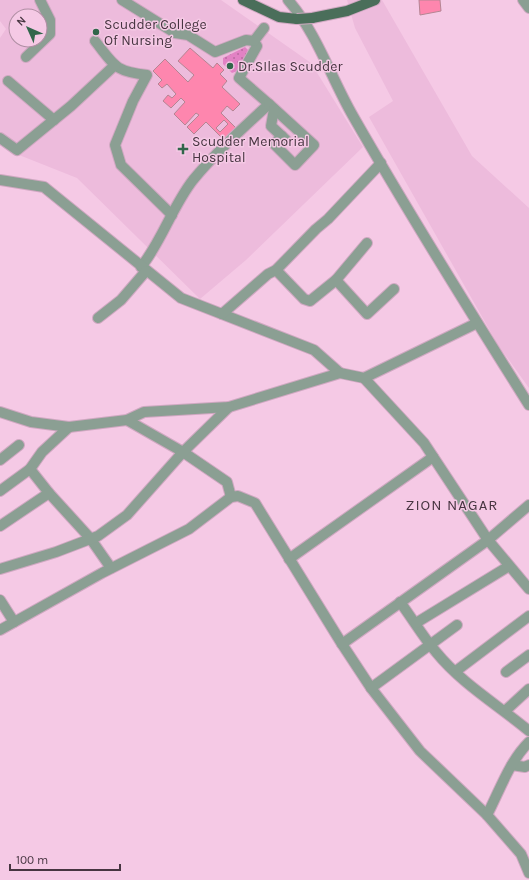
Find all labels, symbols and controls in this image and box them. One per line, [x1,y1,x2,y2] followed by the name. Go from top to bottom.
[8,8,48,48] north arrow
[14,14,29,29] text: N
[104,16,207,49] place label: Scudder College Of Nursing
[91,27,101,37] marker: Scudder College Of Nursing
[238,58,343,75] place label: Dr.SIlas Scudder
[225,61,235,71] marker: Dr.SIlas Scudder
[192,133,309,166] place label: Scudder Memorial Hospital
[177,143,189,155] marker: Scudder Memorial Hospital
[406,496,498,514] district label: ZION NAGAR
[10,846,120,872] scale bar
[16,853,48,867] text: 100 m

